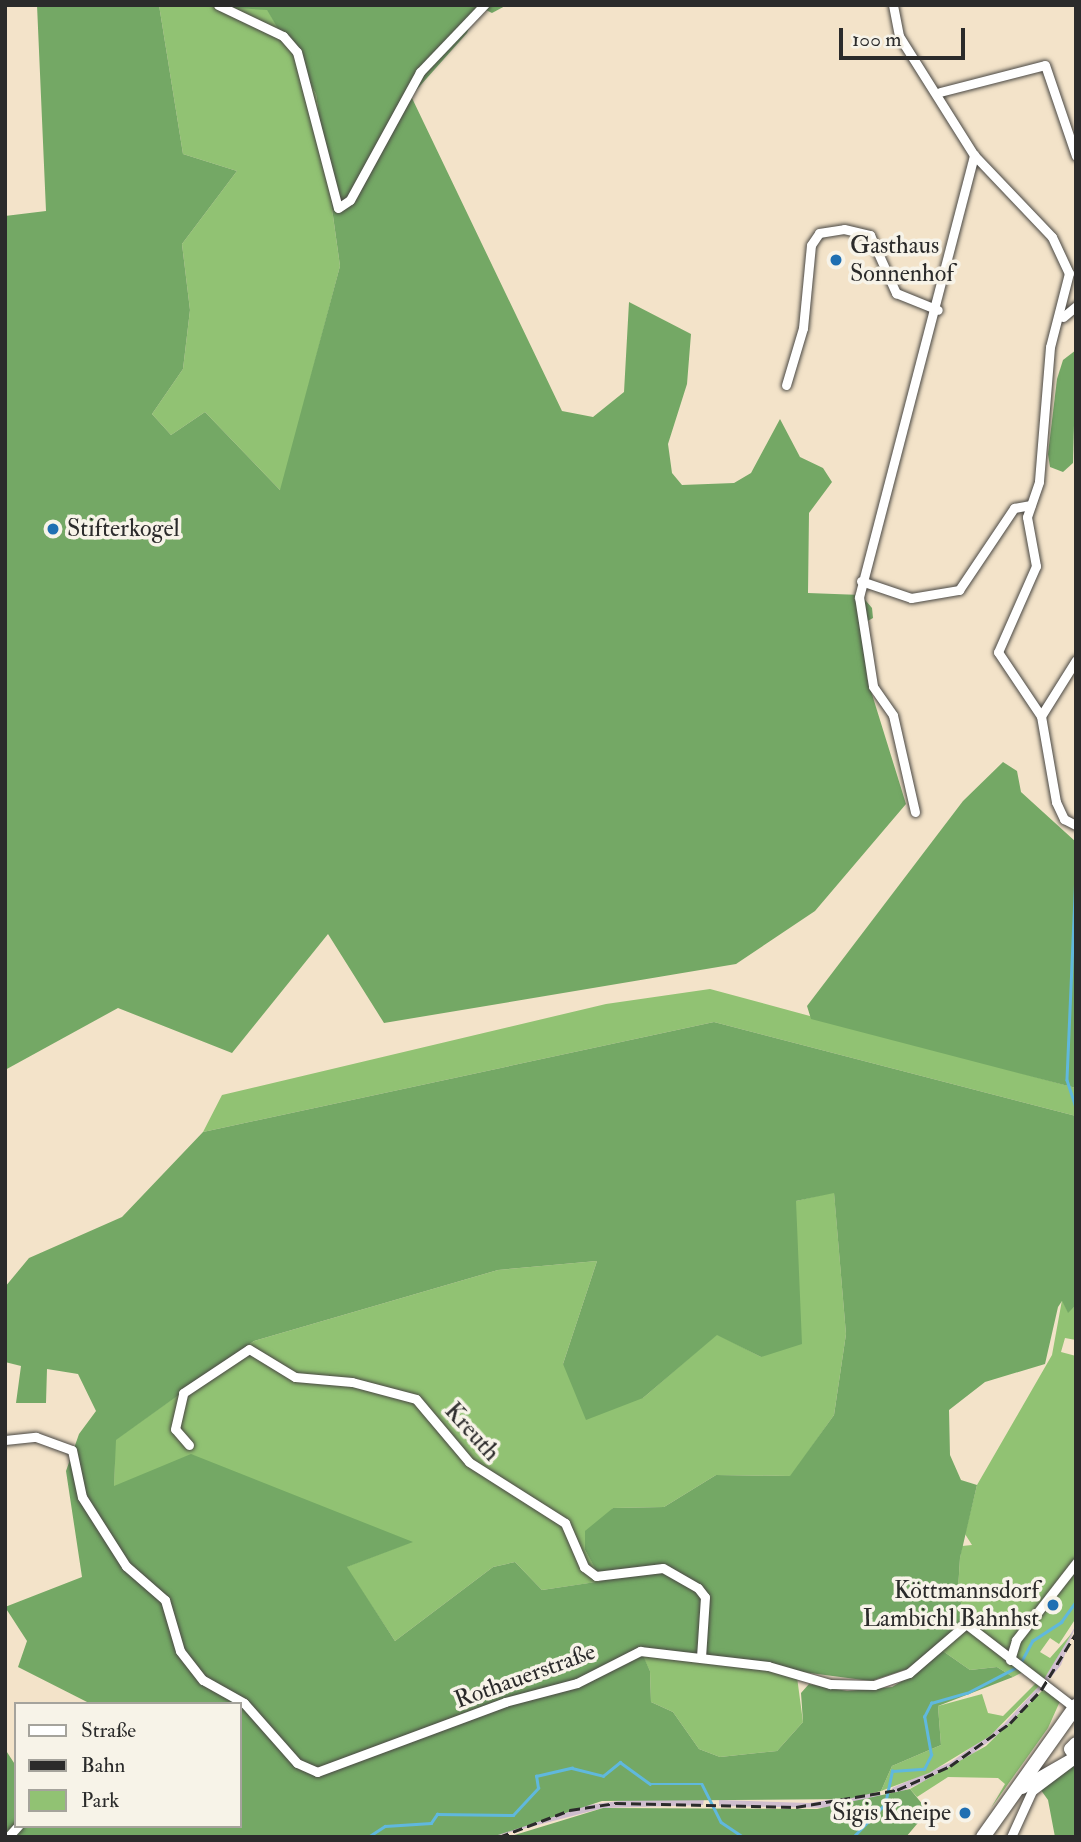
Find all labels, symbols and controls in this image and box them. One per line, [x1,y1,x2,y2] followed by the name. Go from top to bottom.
[843,14,969,58] scale bar
[852,26,902,53] text: 100 m
[850,232,954,288] place label: Gasthaus Sonnenhof
[828,252,844,268] marker: Gasthaus Sonnenhof
[67,515,180,543] place label: Stifterkogel
[45,521,61,537] marker: Stifterkogel
[438,1397,506,1467] street label: Kreuth
[863,1577,1039,1633] place label: Köttmannsdorf Lambichl Bahnhst
[1045,1597,1061,1613] marker: Köttmannsdorf Lambichl Bahnhst
[451,1637,599,1715] street label: Rothauerstraße
[14,1702,242,1828] legend
[81,1717,136,1744] text: Straße
[81,1752,125,1779] text: Bahn
[81,1787,119,1814] text: Park
[832,1799,951,1827] place label: Sigis Kneipe
[957,1805,973,1821] marker: Sigis Kneipe

